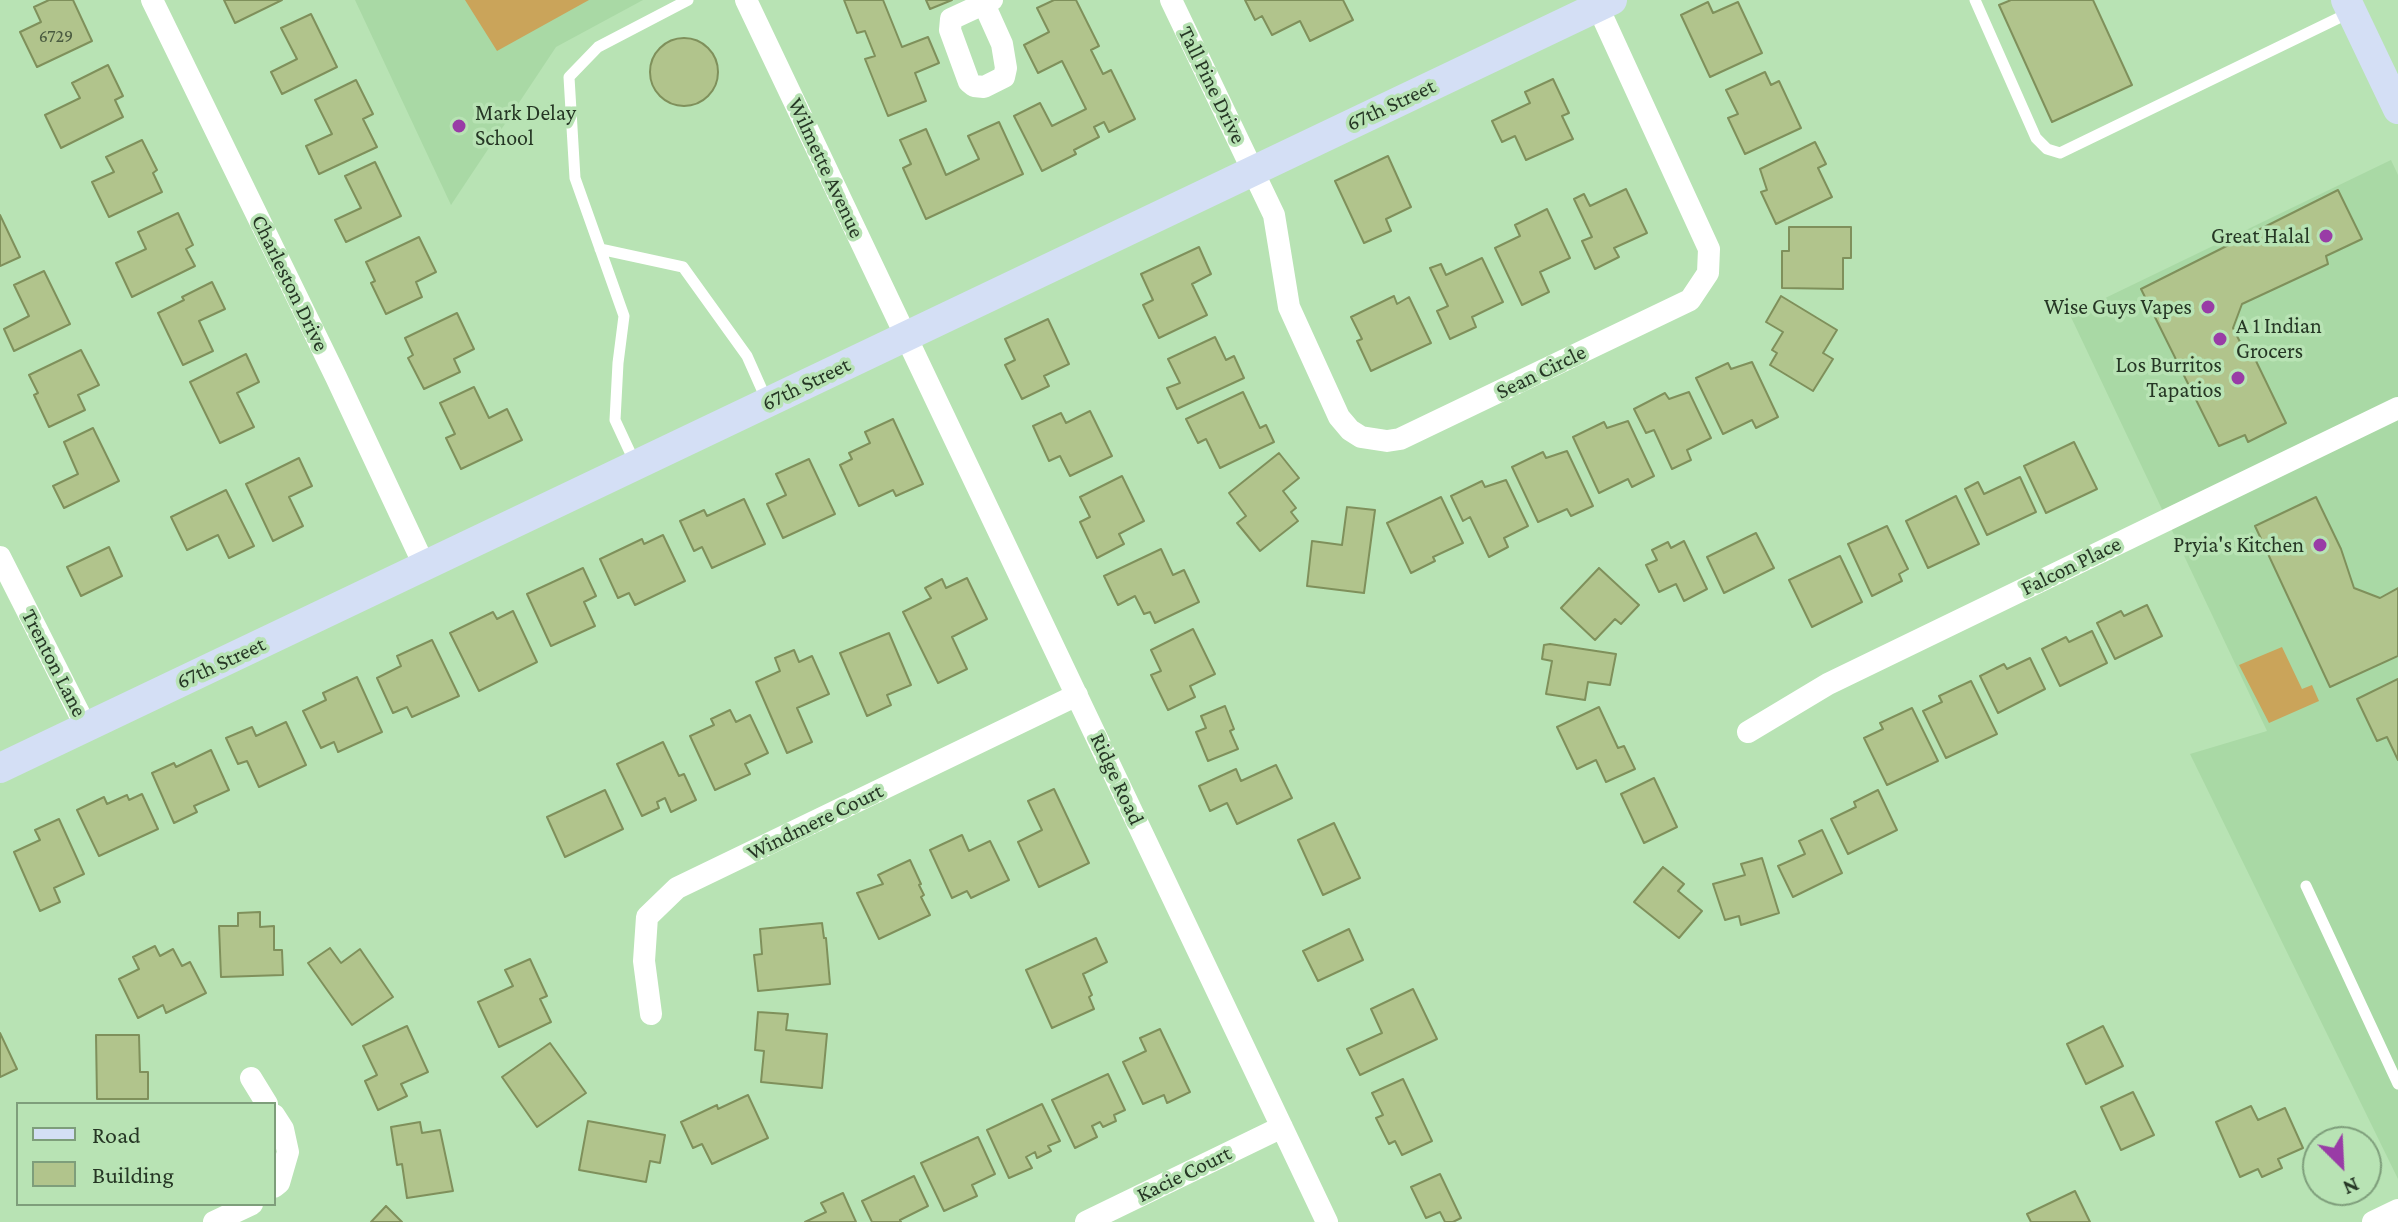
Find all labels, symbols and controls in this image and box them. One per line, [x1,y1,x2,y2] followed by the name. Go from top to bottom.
[1172,22,1252,148] street label: Tall Pine Drive
[39,25,73,47] house number: 6729
[1342,73,1440,137] street label: 67th Street
[782,94,870,242] street label: Wilmette Avenue
[475,100,576,152] place label: Mark Delay School
[450,117,468,135] marker: Mark Delay School
[246,210,334,356] street label: Charleston Drive
[2211,223,2310,249] place label: Great Halal
[2317,227,2335,245] marker: Great Halal
[2044,294,2192,320] place label: Wise Guys Vapes
[2199,298,2217,316] marker: Wise Guys Vapes
[2236,313,2322,364] place label: A 1 Indian Grocers
[2211,330,2229,348] marker: A 1 Indian Grocers
[1492,339,1590,405] street label: Sean Circle
[757,351,855,417] street label: 67th Street
[2116,352,2222,404] place label: Los Burritos Tapatios
[2229,369,2247,387] marker: Los Burritos Tapatios
[2017,530,2125,602] street label: Falcon Place
[2173,532,2304,558] place label: Pryia's Kitchen
[2311,536,2329,554] marker: Pryia's Kitchen
[16,605,92,721] street label: Trenton Lane
[172,631,270,695] street label: 67th Street
[1084,729,1150,829] street label: Ridge Road
[743,778,887,866] street label: Windmere Court
[16,1102,276,1206] legend
[92,1121,141,1148] text: Road
[2302,1126,2382,1206] north arrow
[1132,1140,1236,1208] street label: Kacie Court
[92,1161,174,1188] text: Building
[2339,1172,2363,1201] text: N

